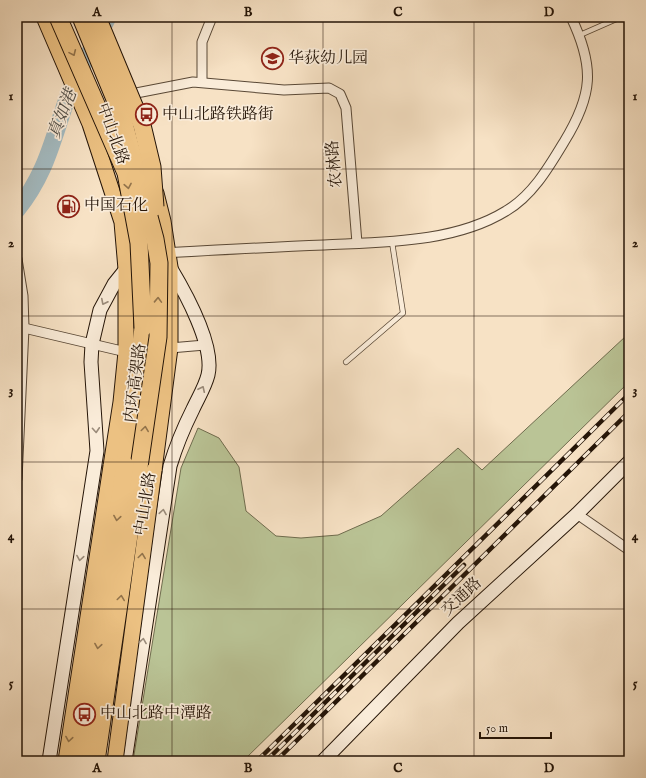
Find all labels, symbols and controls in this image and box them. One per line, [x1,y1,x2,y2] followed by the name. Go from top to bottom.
[92,4,103,21] text: A
[244,4,253,21] text: B
[393,4,403,21] text: C
[544,4,555,21] text: D
[260,46,286,72] school or university icon: 华荻幼儿园
[68,48,76,56] one-way arrow
[288,49,368,69] place label: 华荻幼儿园
[44,85,83,142] water label: 真如港
[9,88,14,105] text: 1
[633,88,638,105] text: 1
[92,101,132,167] street label: 中山北路
[133,102,159,128] bus stop icon: 中山北路铁路街
[162,105,274,125] place label: 中山北路铁路街
[323,139,347,189] street label: 农林路
[123,182,132,189] one-way arrow
[56,193,82,219] fuel station icon: 中国石化
[84,196,148,216] place label: 中国石化
[8,235,14,252] text: 2
[632,235,638,252] text: 2
[154,297,162,303] one-way arrow
[102,298,109,305] one-way arrow
[121,342,151,424] street label: 内环高架路
[9,382,14,399] text: 3
[633,382,638,399] text: 3
[197,386,205,394] one-way arrow
[140,426,149,432] one-way arrow
[92,427,101,433] one-way arrow
[131,471,161,537] street label: 中山北路
[158,509,167,515] one-way arrow
[113,515,122,521] one-way arrow
[8,528,15,545] text: 4
[632,528,639,545] text: 4
[138,553,147,559] one-way arrow
[77,555,85,561] one-way arrow
[438,573,486,621] street label: 交通路
[116,595,125,601] one-way arrow
[138,638,147,644] one-way arrow
[94,643,103,649] one-way arrow
[9,675,14,692] text: 5
[633,675,638,692] text: 5
[72,701,98,727] bus stop icon: 中山北路中潭路
[100,704,212,724] place label: 中山北路中潭路
[480,714,551,740] scale bar
[486,721,508,736] text: 50 m
[65,736,74,742] one-way arrow
[92,760,103,777] text: A
[244,760,253,777] text: B
[393,760,403,777] text: C
[544,760,555,777] text: D

